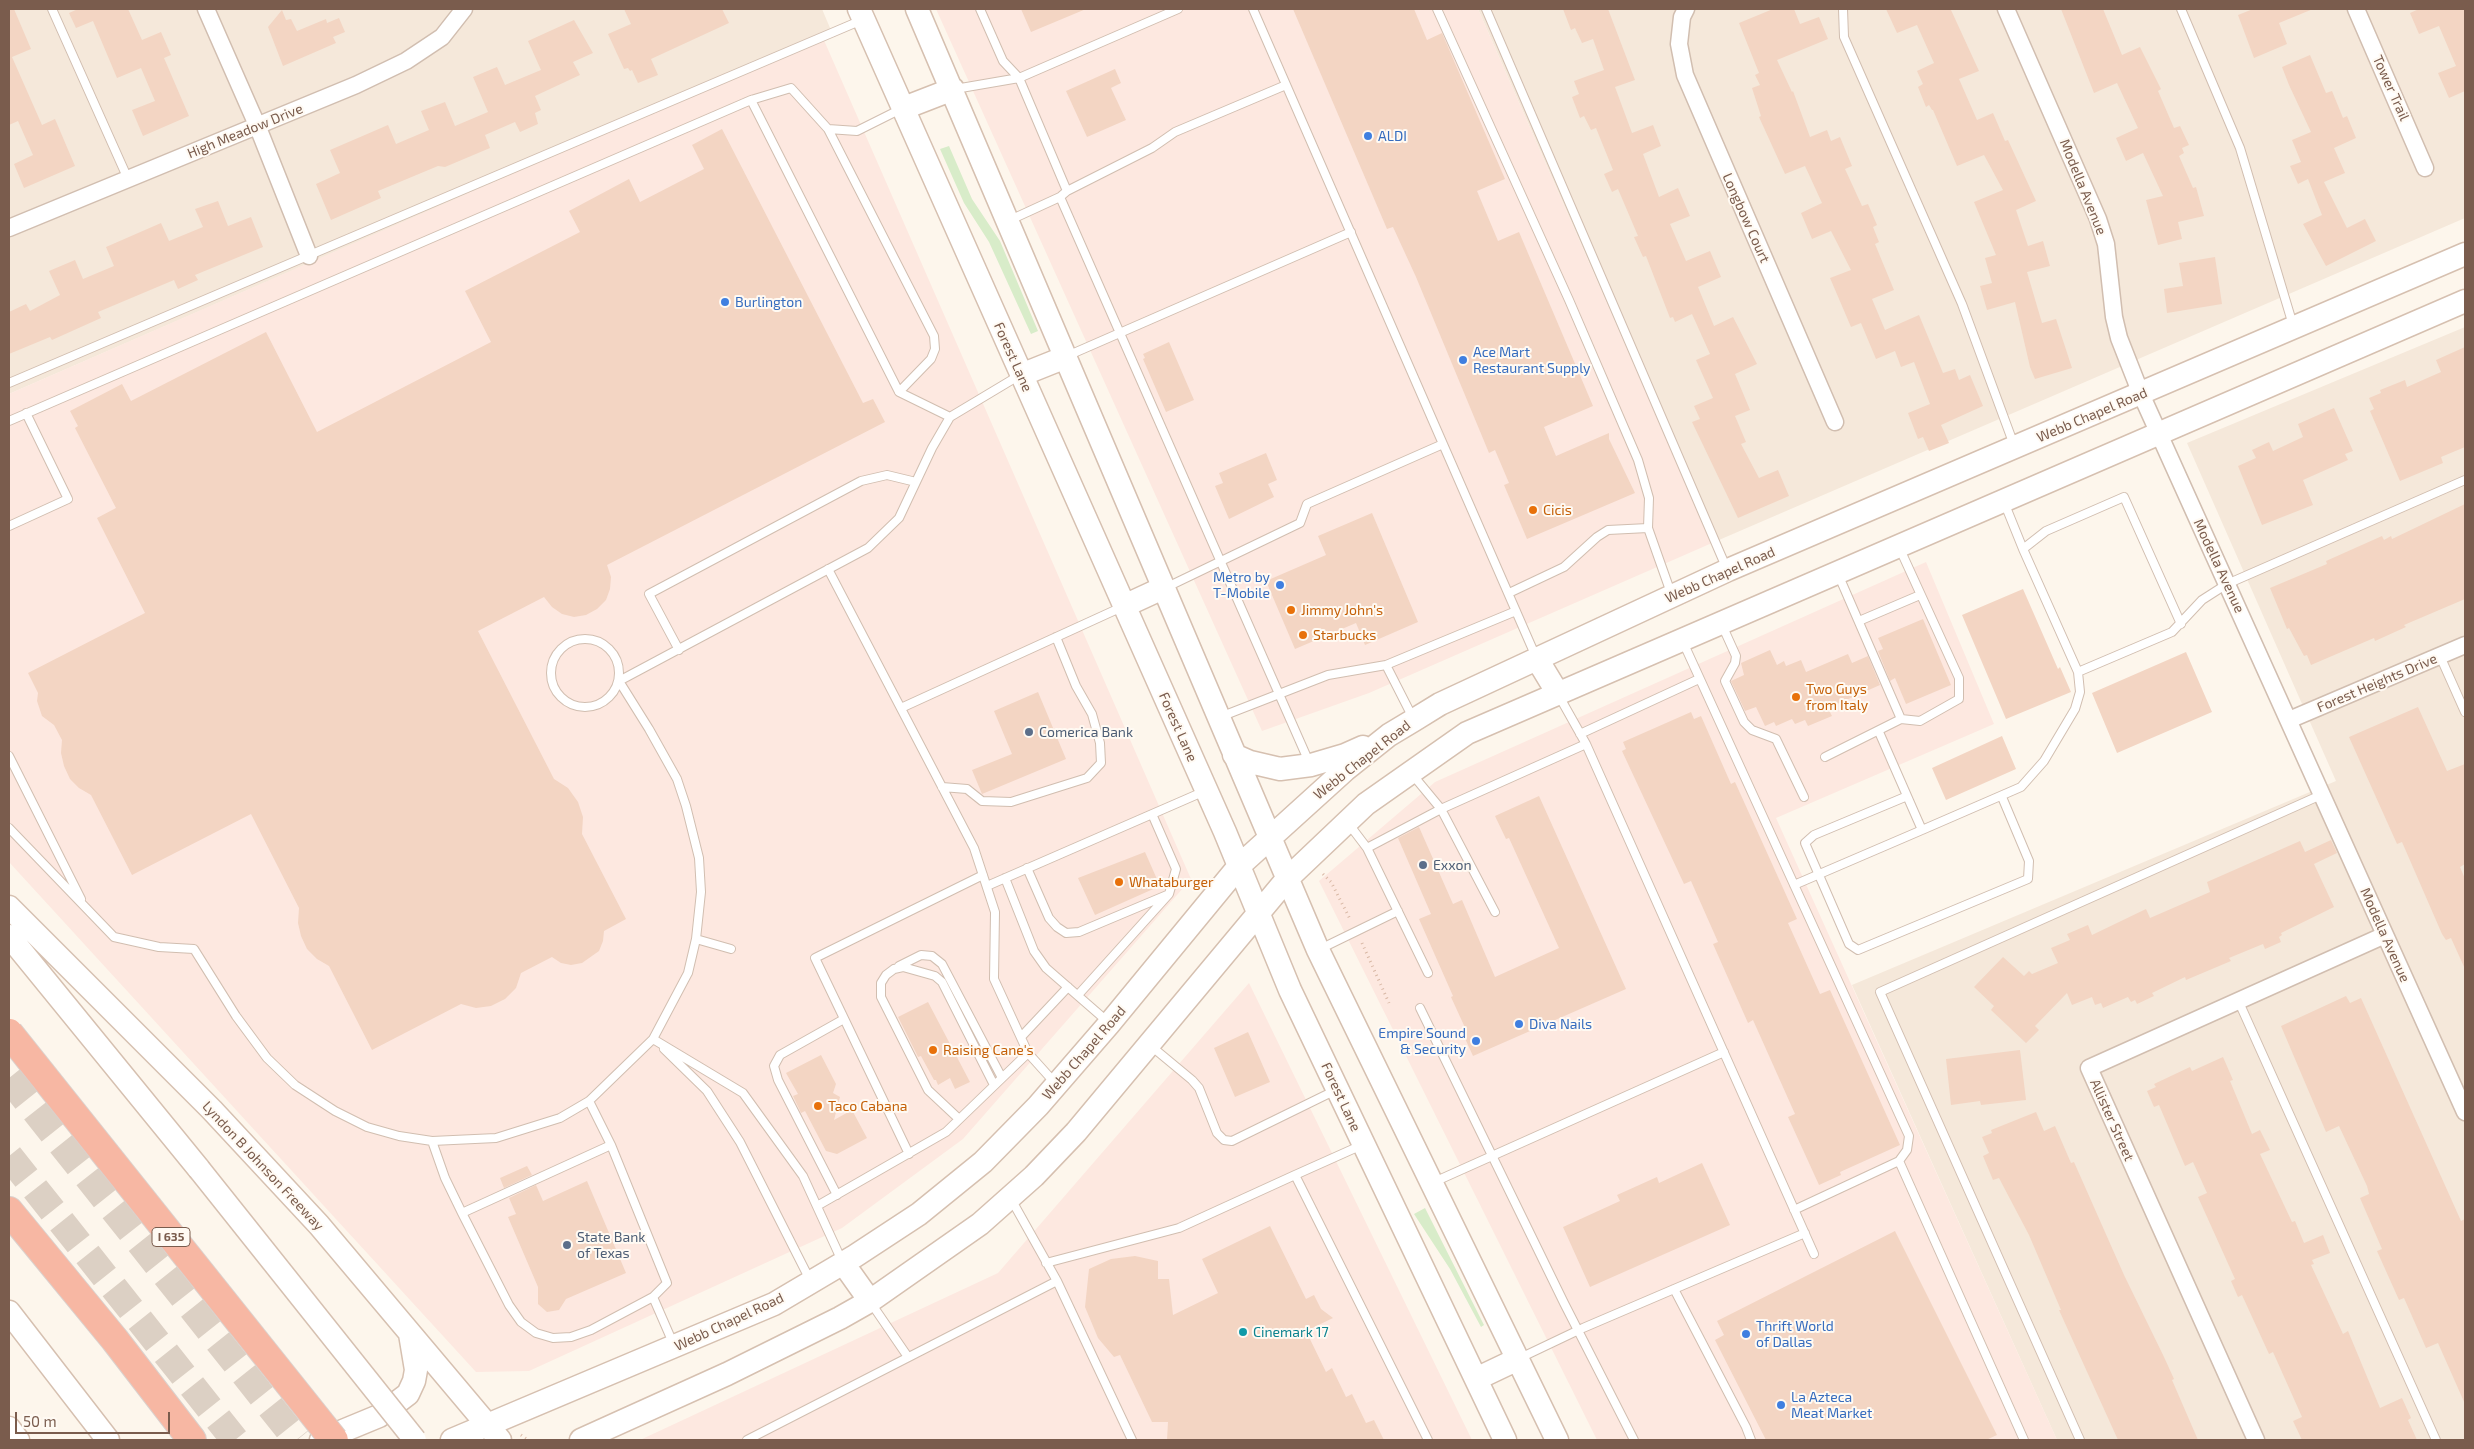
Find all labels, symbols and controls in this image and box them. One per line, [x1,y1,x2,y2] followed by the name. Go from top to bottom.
[2369,53,2413,123] street label: Tower Trail
[185,100,305,162] street label: High Meadow Drive
[1378,128,1407,144] place label: ALDI
[1362,130,1374,142] marker: ALDI
[2056,137,2110,237] street label: Modella Avenue
[1719,171,1773,265] street label: Longbow Court
[735,294,802,310] place label: Burlington
[719,296,731,308] marker: Burlington
[990,320,1036,394] street label: Forest Lane
[1473,344,1590,377] place label: Ace Mart Restaurant Supply
[1457,354,1469,366] marker: Ace Mart Restaurant Supply
[2034,384,2150,446] street label: Webb Chapel Road
[1543,502,1572,518] place label: Cicis
[1527,504,1539,516] marker: Cicis
[2190,516,2248,616] street label: Modella Avenue
[1662,543,1778,607] street label: Webb Chapel Road
[1213,569,1270,602] place label: Metro by T-Mobile
[1274,579,1286,591] marker: Metro by T-Mobile
[1301,602,1383,618] place label: Jimmy John's
[1285,604,1297,616] marker: Jimmy John's
[1313,627,1376,643] place label: Starbucks
[1297,629,1309,641] marker: Starbucks
[2314,650,2440,716] street label: Forest Heights Drive
[1806,681,1868,714] place label: Two Guys from Italy
[1155,690,1201,764] street label: Forest Lane
[1790,691,1802,703] marker: Two Guys from Italy
[1310,717,1414,803] street label: Webb Chapel Road
[1039,724,1133,740] place label: Comerica Bank
[1023,726,1035,738] marker: Comerica Bank
[1433,857,1472,873] place label: Exxon
[1417,859,1429,871] marker: Exxon
[1129,874,1214,890] place label: Whataburger
[1113,876,1125,888] marker: Whataburger
[2357,885,2413,985] street label: Modella Avenue
[1039,1003,1129,1103] street label: Webb Chapel Road
[1529,1016,1592,1032] place label: Diva Nails
[1513,1018,1525,1030] marker: Diva Nails
[1378,1025,1466,1058] place label: Empire Sound & Security
[1470,1035,1482,1047] marker: Empire Sound & Security
[943,1042,1034,1058] place label: Raising Cane's
[927,1044,939,1056] marker: Raising Cane's
[1318,1060,1364,1134] street label: Forest Lane
[2086,1076,2138,1164] street label: Allister Street
[199,1098,327,1234] street label: Lyndon B Johnson Freeway
[828,1098,907,1114] place label: Taco Cabana
[812,1100,824,1112] marker: Taco Cabana
[152,1228,190,1246] road number: I 635
[577,1229,645,1262] place label: State Bank of Texas
[561,1239,573,1251] marker: State Bank of Texas
[672,1289,786,1355] street label: Webb Chapel Road
[1756,1318,1834,1350] place label: Thrift World of Dallas
[1253,1324,1329,1340] place label: Cinemark 17
[1237,1326,1249,1338] marker: Cinemark 17
[1740,1328,1752,1340] marker: Thrift World of Dallas
[1791,1389,1872,1421] place label: La Azteca Meat Market
[1775,1399,1787,1411] marker: La Azteca Meat Market
[18,1402,172,1434] scale bar
[23,1412,57,1430] text: 50 m

